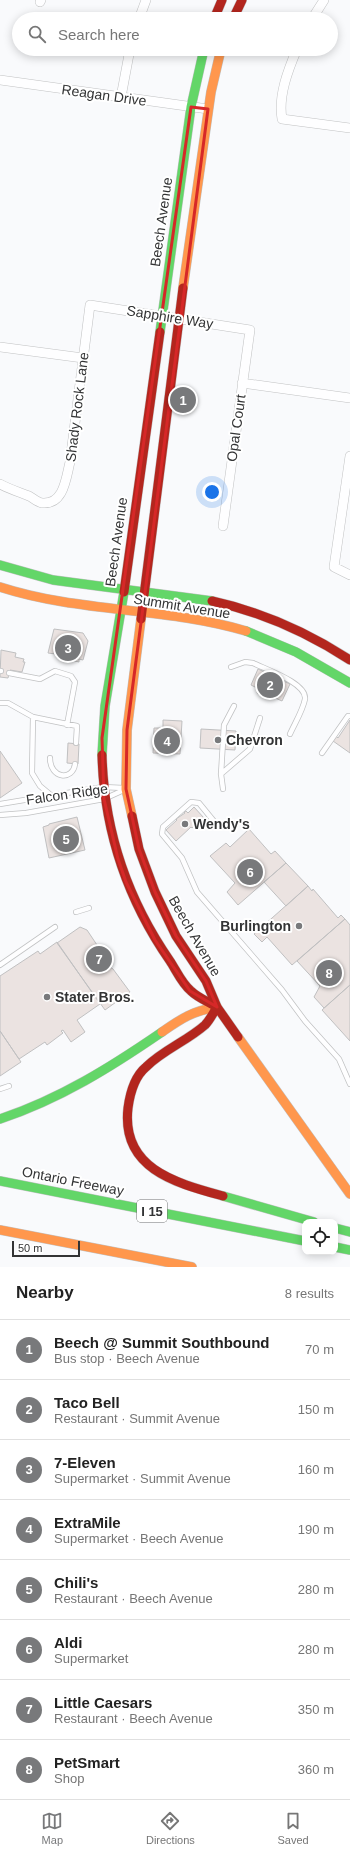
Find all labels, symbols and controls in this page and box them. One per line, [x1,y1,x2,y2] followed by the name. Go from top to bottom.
[12,12,338,56] search box
[26,23,48,45] icon: search
[58,26,140,43] text: Search here
[60,81,148,109] street label: Reagan Drive
[147,176,175,268] street label: Beech Avenue
[126,302,214,332] street label: Sapphire Way
[62,351,92,463] street label: Shady Rock Lane
[170,385,196,415] pin: 1
[223,393,249,463] street label: Opal Court
[202,482,222,502] your location
[102,496,130,588] street label: Beech Avenue
[132,590,232,622] street label: Summit Avenue
[55,633,81,663] pin: 3
[257,670,283,700] pin: 2
[154,726,180,756] pin: 4
[226,732,283,748] place label: Chevron
[213,735,223,745] marker: Chevron
[25,780,109,808] street label: Falcon Ridge
[193,816,250,832] place label: Wendy's
[180,819,190,829] marker: Wendy's
[53,824,79,854] pin: 5
[237,857,263,887] pin: 6
[166,893,225,979] street label: Beech Avenue
[220,918,291,934] place label: Burlington
[294,921,304,931] marker: Burlington
[86,944,112,974] pin: 7
[316,958,342,988] pin: 8
[55,989,134,1005] place label: Stater Bros.
[42,992,52,1002] marker: Stater Bros.
[21,1163,125,1199] street label: Ontario Freeway
[137,1200,167,1222] road number: I 15
[302,1219,338,1255] map controls
[302,1219,338,1255] button: locate
[12,1239,80,1258] scale bar
[18,1242,42,1254] text: 50 m
[16,1283,74,1302] text: Nearby
[285,1286,334,1301] text: 8 results
[54,1334,269,1351] text: Beech @ Summit Southbound
[25,1342,33,1357] text: 1
[305,1342,334,1357] text: 70 m
[54,1351,200,1366] text: Bus stop · Beech Avenue
[54,1394,120,1411] text: Taco Bell
[25,1402,33,1417] text: 2
[298,1402,334,1417] text: 150 m
[54,1411,220,1426] text: Restaurant · Summit Avenue
[54,1454,116,1471] text: 7-Eleven
[25,1462,33,1477] text: 3
[298,1462,334,1477] text: 160 m
[54,1471,231,1486] text: Supermarket · Summit Avenue
[54,1514,121,1531] text: ExtraMile
[25,1522,33,1537] text: 4
[298,1522,334,1537] text: 190 m
[54,1531,224,1546] text: Supermarket · Beech Avenue
[54,1574,98,1591] text: Chili's
[25,1582,33,1597] text: 5
[298,1582,334,1597] text: 280 m
[54,1591,213,1606] text: Restaurant · Beech Avenue
[54,1634,82,1651] text: Aldi
[25,1642,33,1657] text: 6
[298,1642,334,1657] text: 280 m
[54,1651,128,1666] text: Supermarket
[54,1694,152,1711] text: Little Caesars
[25,1702,33,1717] text: 7
[298,1702,334,1717] text: 350 m
[54,1711,213,1726] text: Restaurant · Beech Avenue
[54,1754,120,1771] text: PetSmart
[25,1762,33,1777] text: 8
[298,1762,334,1777] text: 360 m
[54,1771,84,1786] text: Shop
[41,1810,63,1846] tab: Map
[146,1810,195,1846] tab: Directions
[277,1810,309,1846] tab: Saved

